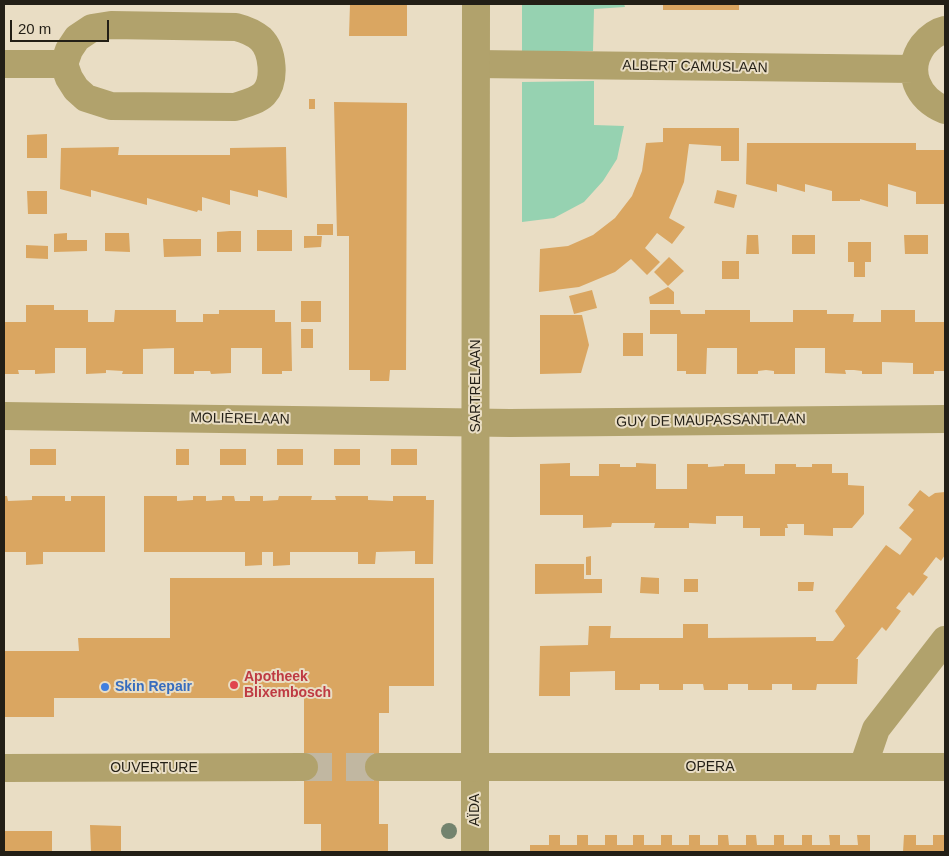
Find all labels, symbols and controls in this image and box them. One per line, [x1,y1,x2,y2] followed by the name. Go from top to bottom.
[12,10,111,42] scale bar
[18,20,51,37] text: 20 m
[622,57,768,77] street label: ALBERT CAMUSLAAN
[468,339,484,433] street label: SARTRELAAN
[190,410,290,428] street label: MOLIÈRELAAN
[616,411,806,431] street label: GUY DE MAUPASSANTLAAN
[244,669,331,702] place label: Apotheek Blixembosch
[115,679,192,695] place label: Skin Repair
[228,679,240,691] marker: Apotheek Blixembosch
[99,681,111,693] marker: Skin Repair
[685,759,735,775] street label: OPERA
[110,760,198,776] street label: OUVERTURE
[467,794,483,826] street label: AÏDA

